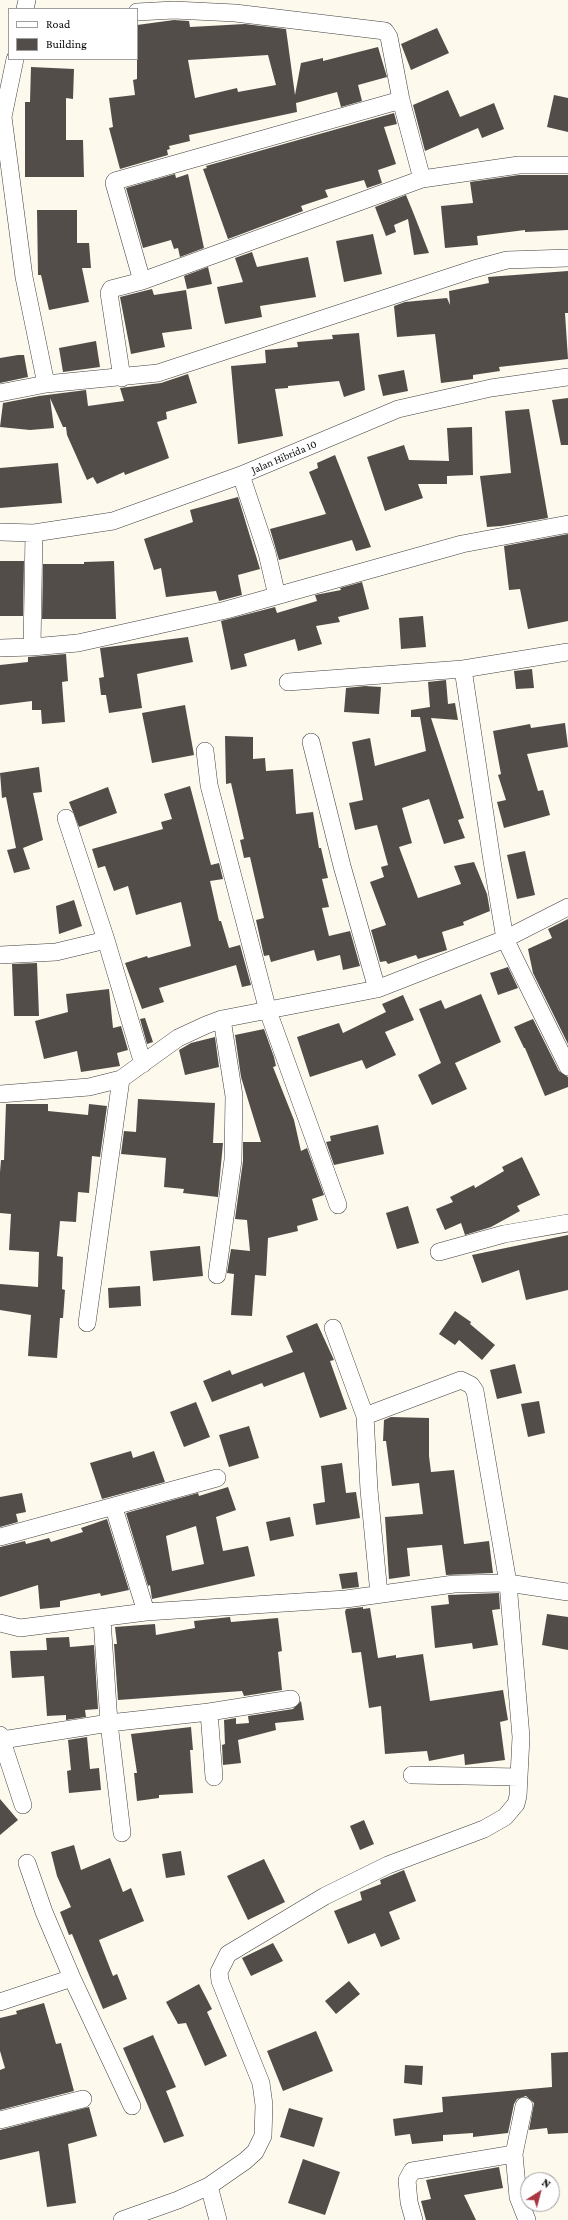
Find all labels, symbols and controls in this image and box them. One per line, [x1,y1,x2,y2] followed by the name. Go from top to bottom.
[8,8,138,60] legend
[46,17,70,31] text: Road
[46,37,87,51] text: Building
[249,437,319,477] street label: Jalan Hibrida 10
[520,2172,560,2212] north arrow
[540,2176,553,2190] text: N

